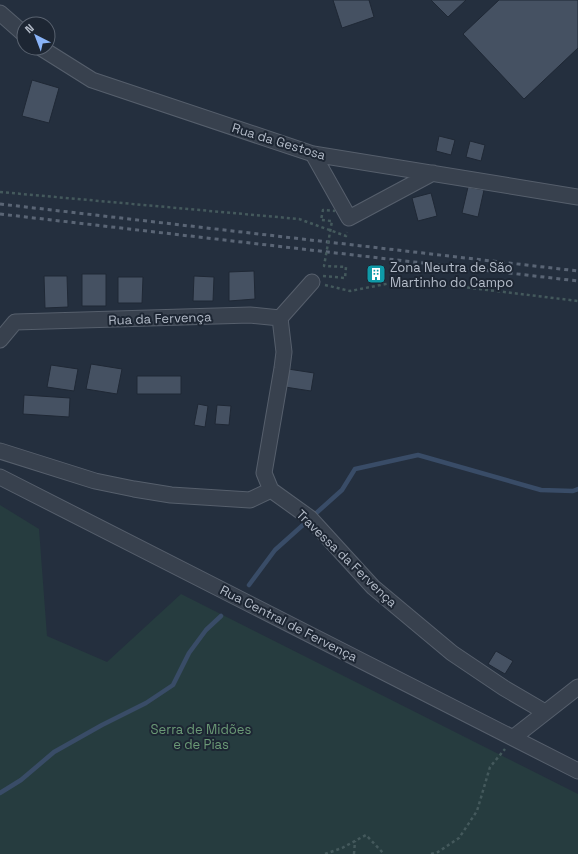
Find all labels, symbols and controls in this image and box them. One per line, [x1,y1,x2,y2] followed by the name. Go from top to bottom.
[16,16,56,56] north arrow
[22,21,37,36] text: N
[230,119,328,164] street label: Rua da Gestosa
[390,259,513,291] place label: Zona Neutra de São Martinho do Campo
[365,263,387,285] building icon: Zona Neutra de São Martinho do Campo
[108,308,212,329] street label: Rua da Fervença
[293,506,401,611] street label: Travessa da Fervença
[217,581,361,666] street label: Rua Central de Fervença
[151,721,252,753] park label: Serra de Midões e de Pias

